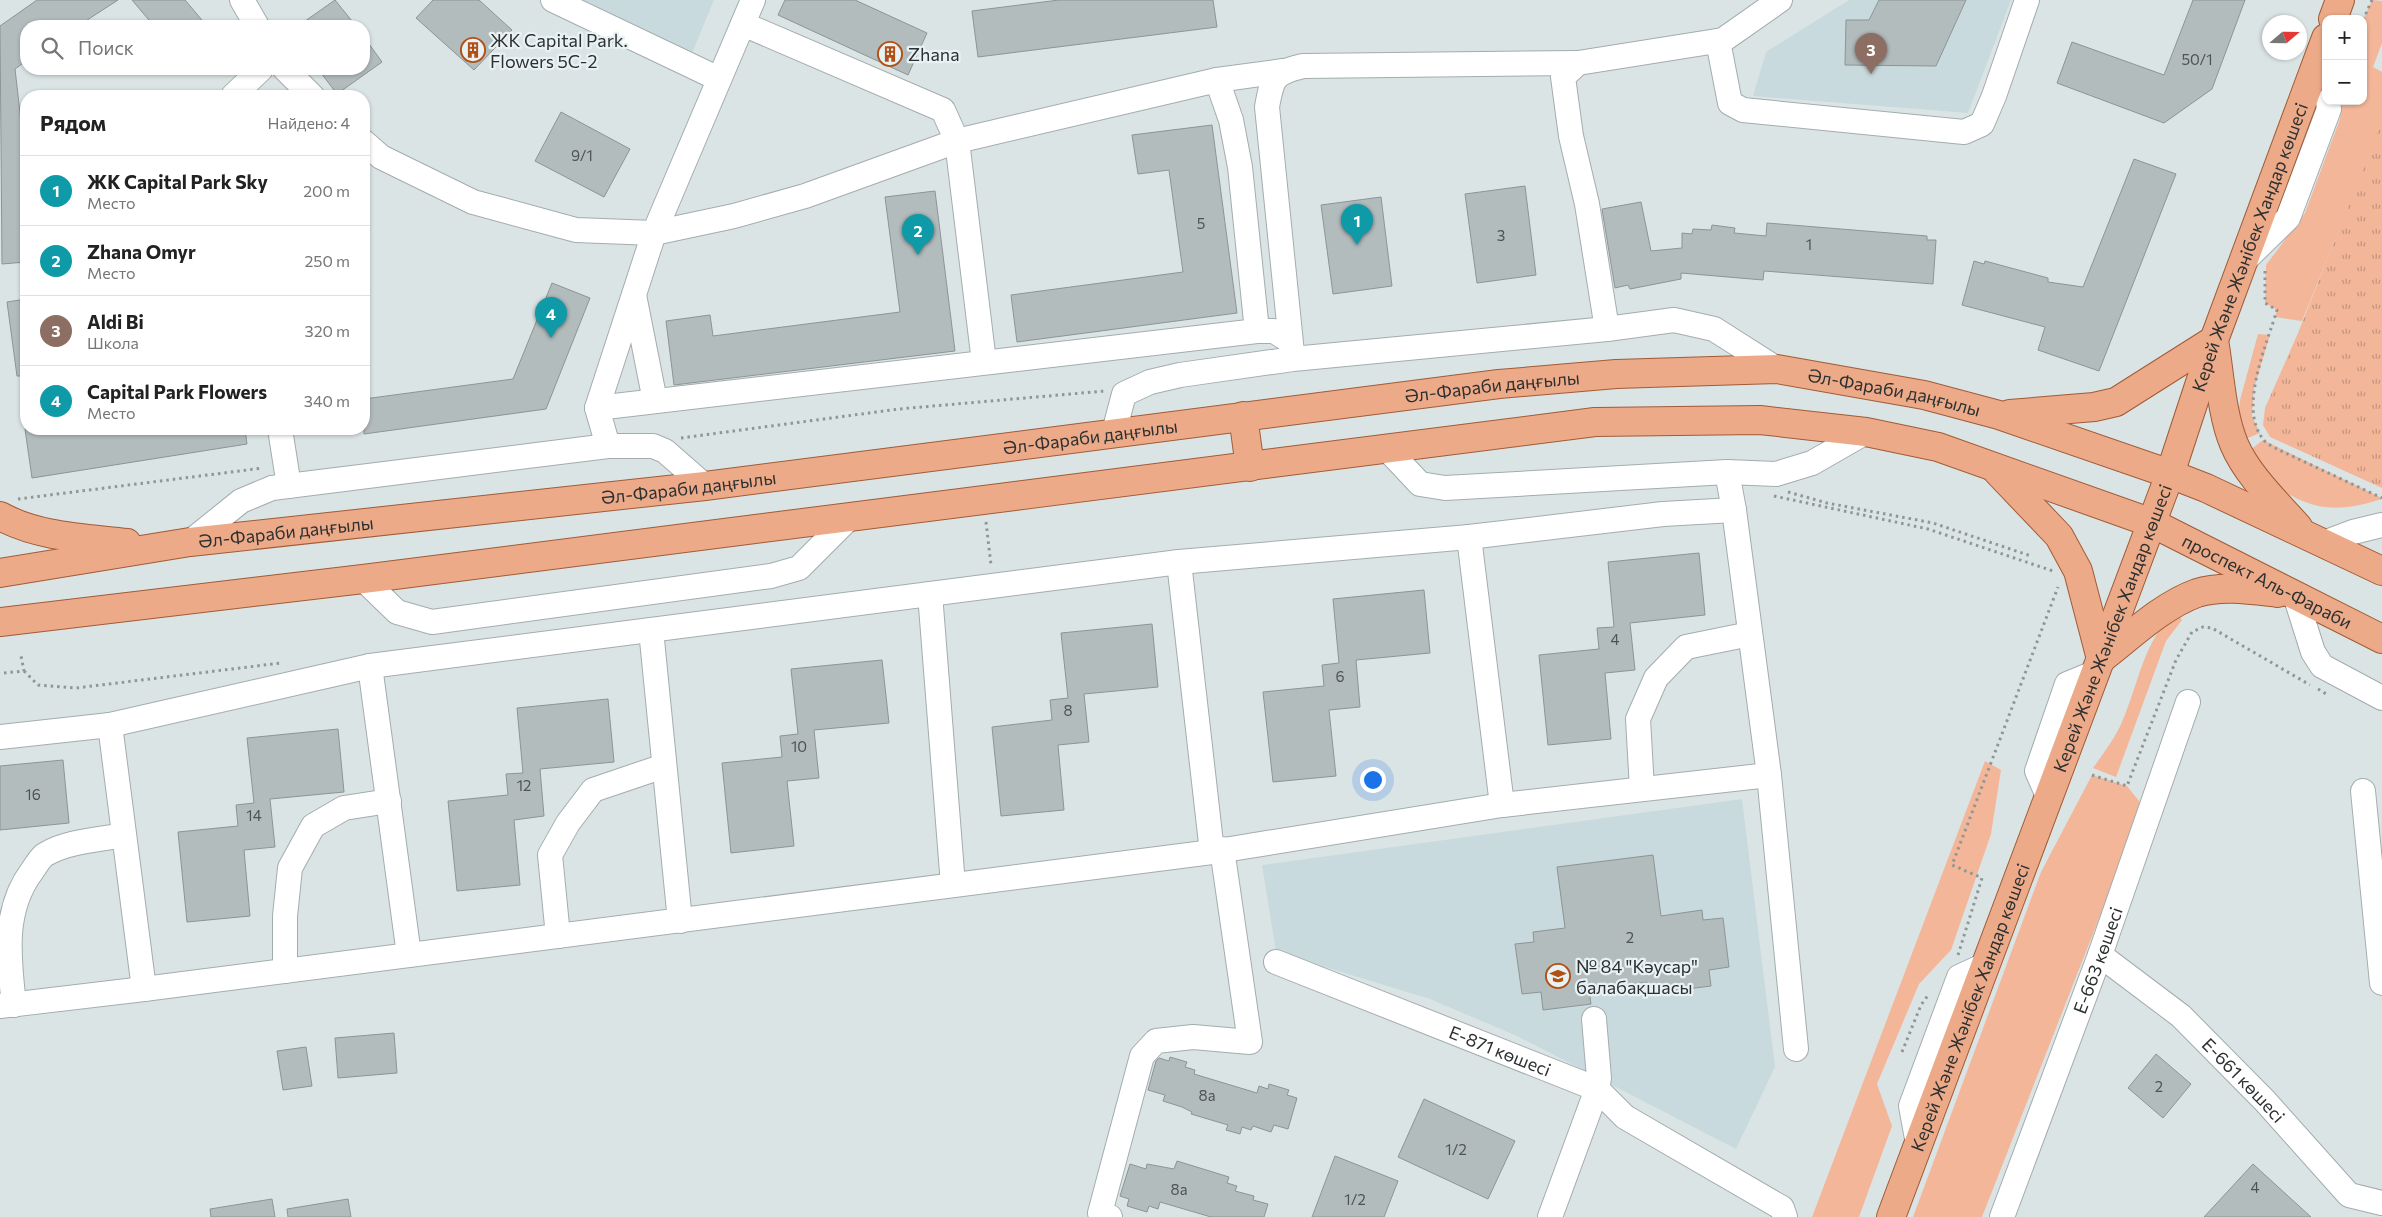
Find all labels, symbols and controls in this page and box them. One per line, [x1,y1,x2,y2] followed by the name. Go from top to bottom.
[2262,15,2307,60] north arrow
[2322,15,2367,105] map controls
[2322,15,2367,60] button: +
[20,20,370,75] search box
[490,29,628,72] place label: ЖК Capital Park. Flowers 5C-2
[1855,33,1887,74] pin: 3
[38,34,66,62] icon: search
[78,36,134,59] text: Поиск
[460,37,486,63] building icon: ЖК Capital Park. Flowers 5C-2
[877,41,903,67] building icon: Zhana
[908,43,960,65] place label: Zhana
[2181,50,2213,68] house number: 50/1
[2322,60,2367,105] button: −
[2187,100,2312,394] street label: Керей Және Жәнібек Хандар көшесі
[40,110,106,135] text: Рядом
[268,113,350,132] text: Найдено: 4
[571,146,593,164] house number: 9/1
[87,170,268,193] text: ЖК Capital Park Sky
[52,181,60,200] text: 1
[303,181,350,200] text: 200 m
[87,193,136,212] text: Место
[1341,204,1373,245] pin: 1
[902,214,934,255] pin: 2
[1197,214,1205,232] house number: 5
[1497,226,1505,244] house number: 3
[1806,235,1812,253] house number: 1
[87,240,196,263] text: Zhana Omyr
[51,251,61,270] text: 2
[304,251,350,270] text: 250 m
[87,263,136,282] text: Место
[535,297,567,338] pin: 4
[87,310,144,333] text: Aldi Bi
[51,321,61,340] text: 3
[305,321,350,340] text: 320 m
[87,333,139,352] text: Школа
[1806,364,1983,421] street label: Әл-Фараби даңғылы
[1403,366,1581,407] street label: Әл-Фараби даңғылы
[87,380,267,403] text: Capital Park Flowers
[51,391,61,410] text: 4
[304,391,350,410] text: 340 m
[87,403,136,422] text: Место
[1002,414,1179,459] street label: Әл-Фараби даңғылы
[600,466,777,508] street label: Әл-Фараби даңғылы
[2048,481,2176,775] street label: Керей Және Жәнібек Хандар көшесі
[197,511,375,552] street label: Әл-Фараби даңғылы
[2179,529,2356,633] street label: проспект Аль-Фараби
[1611,630,1620,648] house number: 4
[1335,667,1345,685] house number: 6
[1063,701,1073,719] house number: 8
[791,737,807,755] house number: 10
[1360,767,1386,793] your location
[517,776,531,794] house number: 12
[25,785,41,803] house number: 16
[246,806,262,824] house number: 14
[1906,860,2034,1154] street label: Керей Және Жәнібек Хандар көшесі
[2068,904,2127,1017] street label: Е-663 көшесі
[1626,928,1634,946] house number: 2
[1576,955,1698,998] place label: № 84 "Кәусар" балабақшасы
[1545,963,1571,989] school or university icon: № 84 "Кәусар" балабақшасы
[1446,1021,1554,1081] street label: Е-871 көшесі
[2198,1033,2290,1127] street label: Е-661 көшесі
[2155,1077,2163,1095] house number: 2
[1199,1086,1215,1104] house number: 8а
[1445,1140,1467,1158] house number: 1/2
[2251,1178,2260,1196] house number: 4
[1171,1180,1187,1198] house number: 8а
[1344,1190,1366,1208] house number: 1/2

